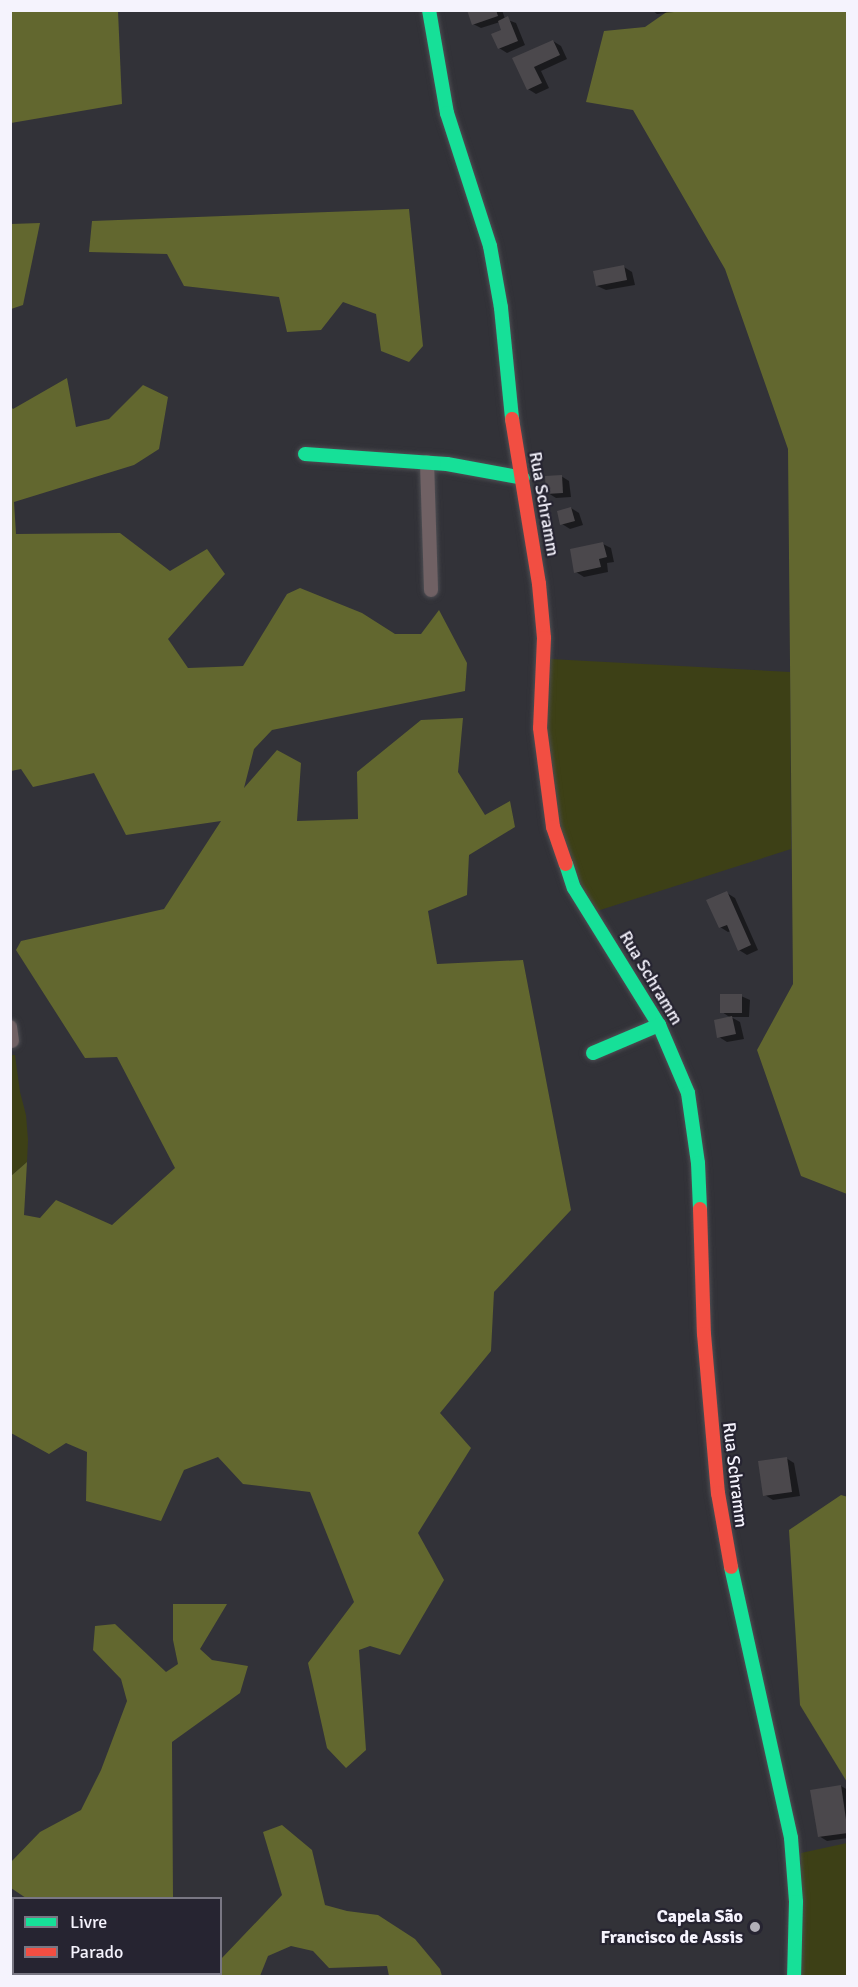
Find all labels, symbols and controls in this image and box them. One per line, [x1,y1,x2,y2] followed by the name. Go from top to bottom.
[524,450,564,558] street label: Rua Schramm
[614,927,688,1029] street label: Rua Schramm
[718,1421,752,1529] street label: Rua Schramm
[12,1897,222,1975] legend
[600,1906,743,1948] place label: Capela São Francisco de Assis
[70,1911,107,1933] text: Livre
[748,1920,762,1934] marker: Capela São Francisco de Assis
[70,1941,123,1963] text: Parado

